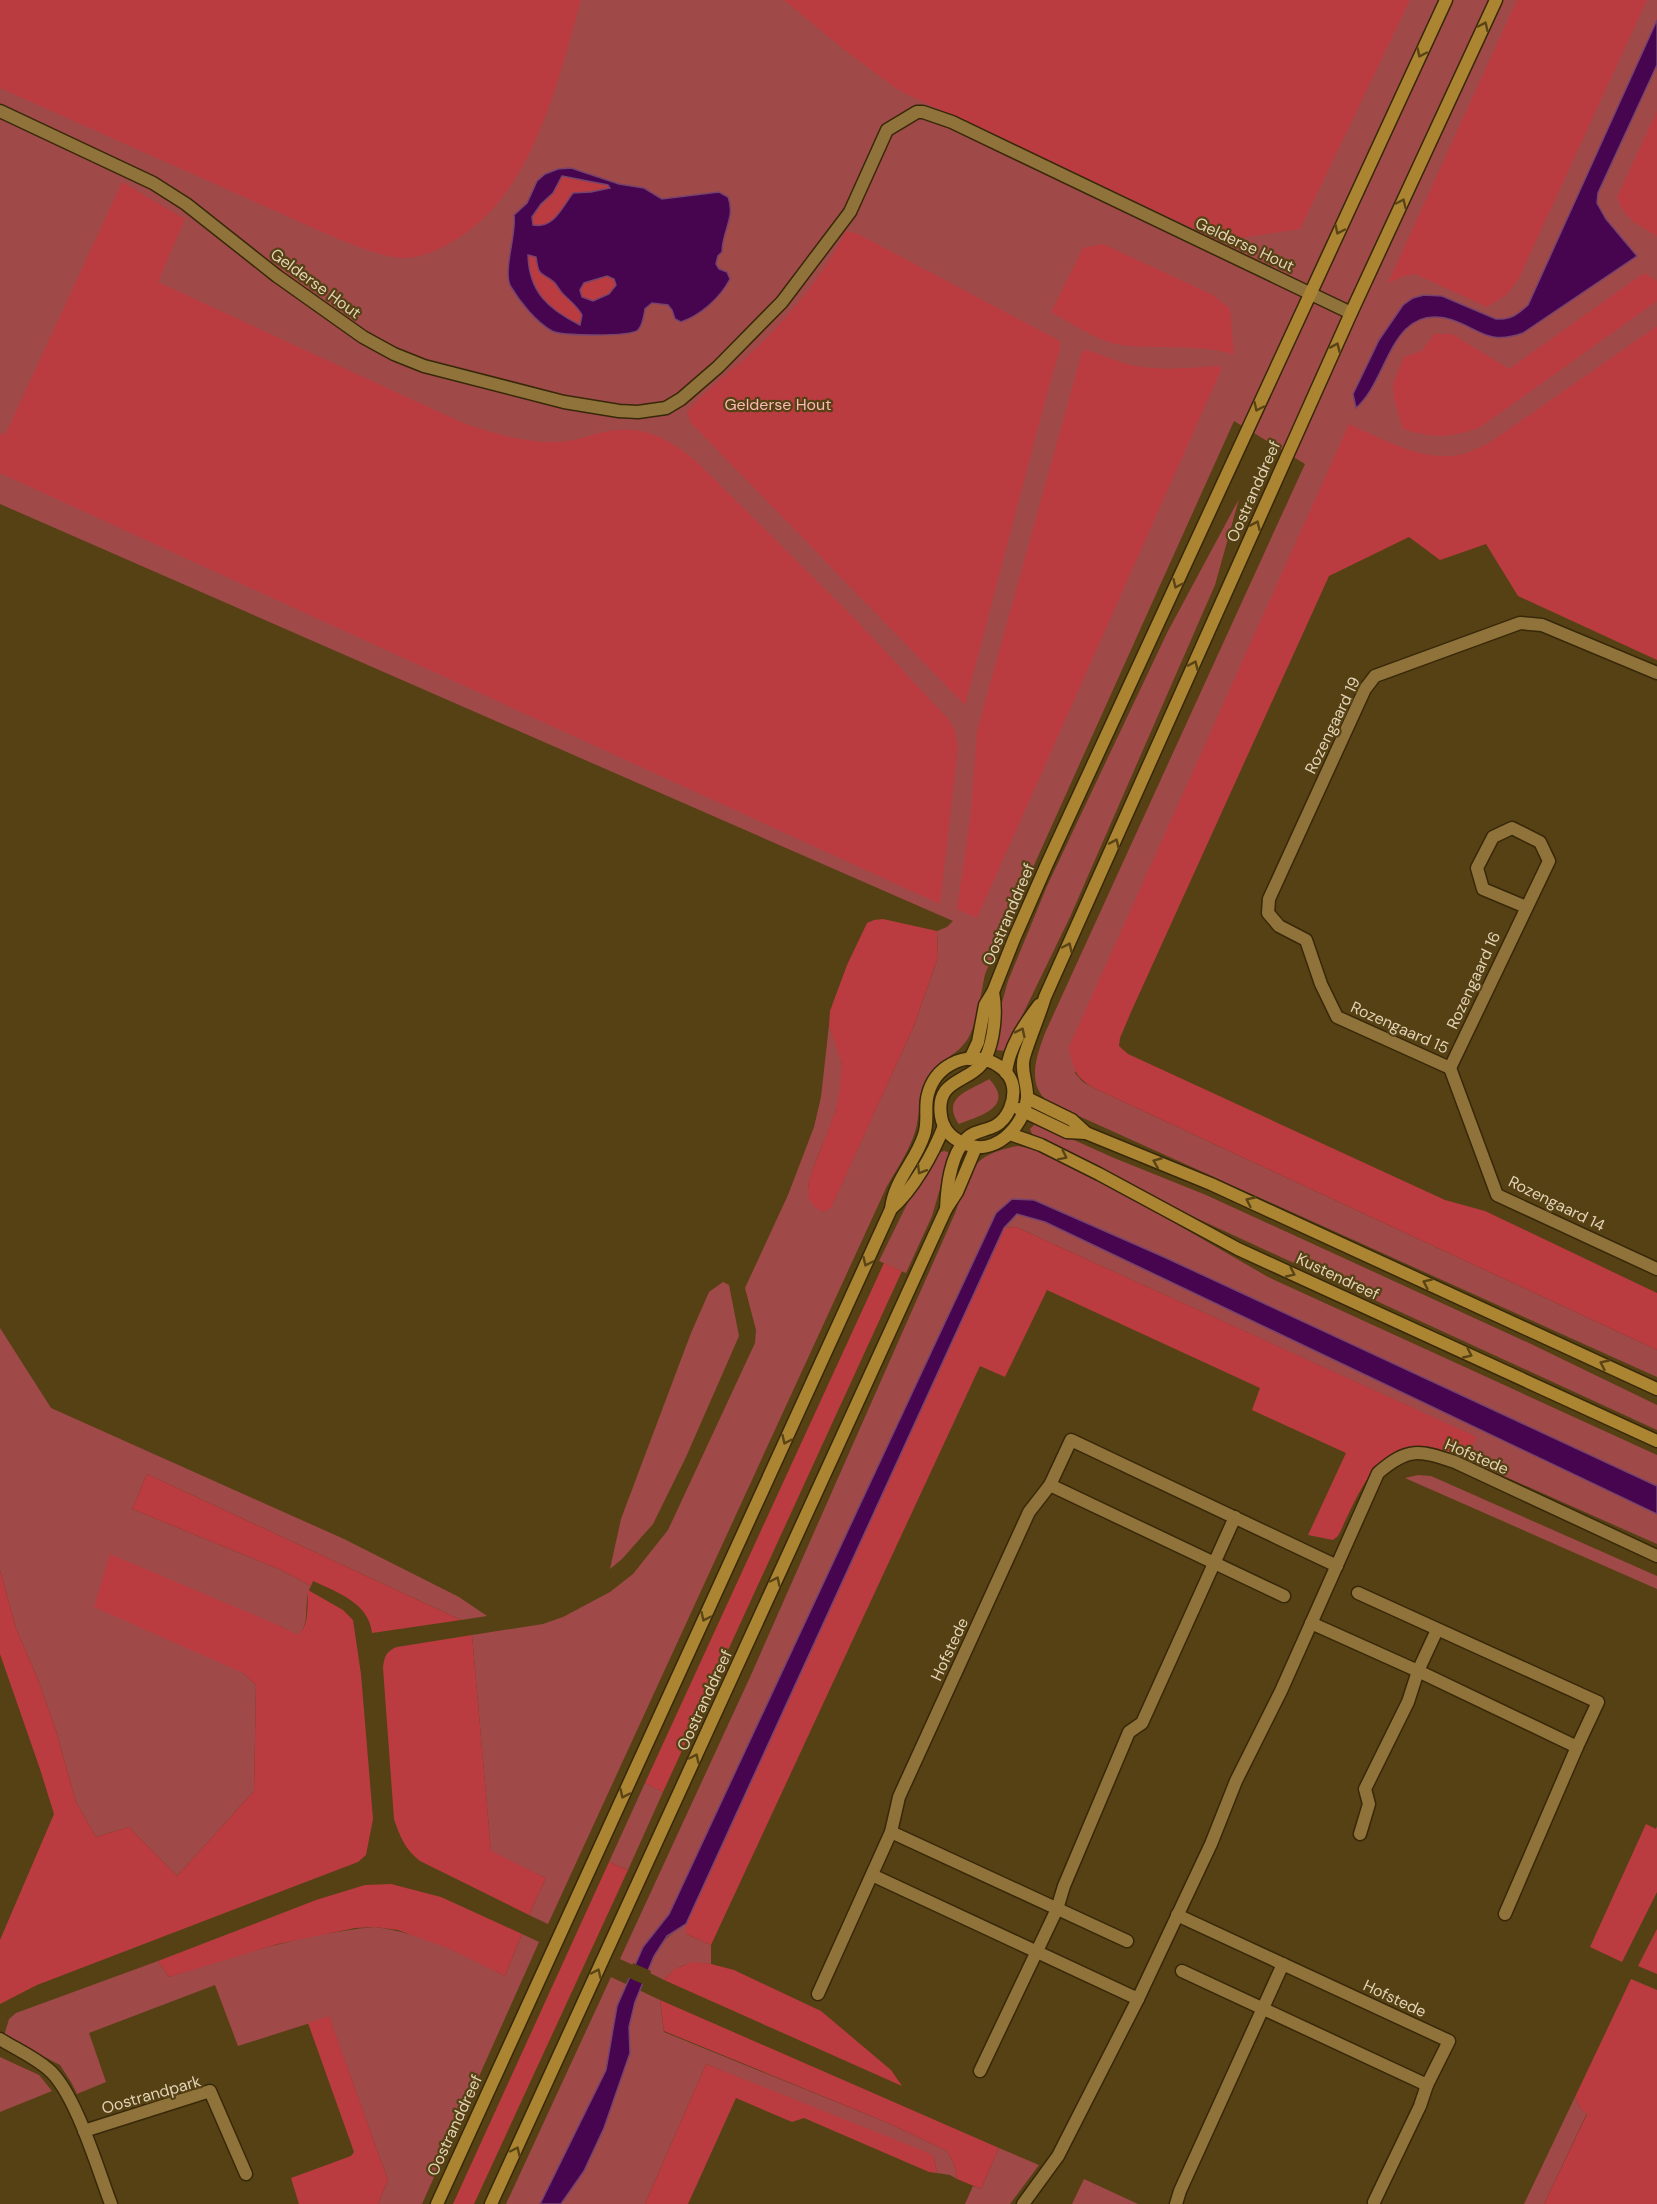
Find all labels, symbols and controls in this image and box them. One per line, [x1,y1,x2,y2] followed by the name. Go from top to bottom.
[1477,21,1489,32] one-way arrow
[1417,47,1429,58] one-way arrow
[1395,198,1407,209] one-way arrow
[1192,212,1298,277] street label: Gelderse Hout
[1335,224,1347,235] one-way arrow
[266,243,365,323] street label: Gelderse Hout
[1328,343,1340,354] one-way arrow
[724,394,832,415] park label: Gelderse Hout
[1253,401,1265,412] one-way arrow
[1222,437,1285,545] street label: Oostranddreef
[1248,521,1260,532] one-way arrow
[1172,578,1184,589] one-way arrow
[1186,660,1198,671] one-way arrow
[1300,673,1365,777] street label: Rozengaard 19
[1107,838,1119,849] one-way arrow
[978,860,1039,968] street label: Oostranddreef
[1442,928,1505,1032] street label: Rozengaard 16
[1061,942,1073,953] one-way arrow
[1348,996,1452,1058] street label: Rozengaard 15
[1013,1028,1025,1039] one-way arrow
[1057,1149,1068,1160] one-way arrow
[1152,1157,1163,1169] one-way arrow
[916,1164,928,1174] one-way arrow
[1505,1171,1609,1236] street label: Rozengaard 14
[1245,1197,1256,1209] one-way arrow
[1293,1248,1383,1305] street label: Kustendreef
[862,1256,874,1267] one-way arrow
[1284,1266,1295,1278] one-way arrow
[1422,1278,1433,1290] one-way arrow
[1462,1347,1473,1359] one-way arrow
[1599,1360,1610,1372] one-way arrow
[781,1433,793,1444] one-way arrow
[1442,1434,1512,1479] street label: Hofstede
[769,1576,781,1587] one-way arrow
[700,1610,712,1621] one-way arrow
[926,1614,973,1684] street label: Hofstede
[672,1646,737,1754] street label: Oostranddreef
[688,1753,700,1764] one-way arrow
[619,1788,631,1799] one-way arrow
[589,1969,601,1980] one-way arrow
[1360,1975,1430,2022] street label: Hofstede
[99,2070,203,2119] street label: Oostrandpark
[422,2071,487,2179] street label: Oostranddreef
[508,2146,520,2157] one-way arrow

